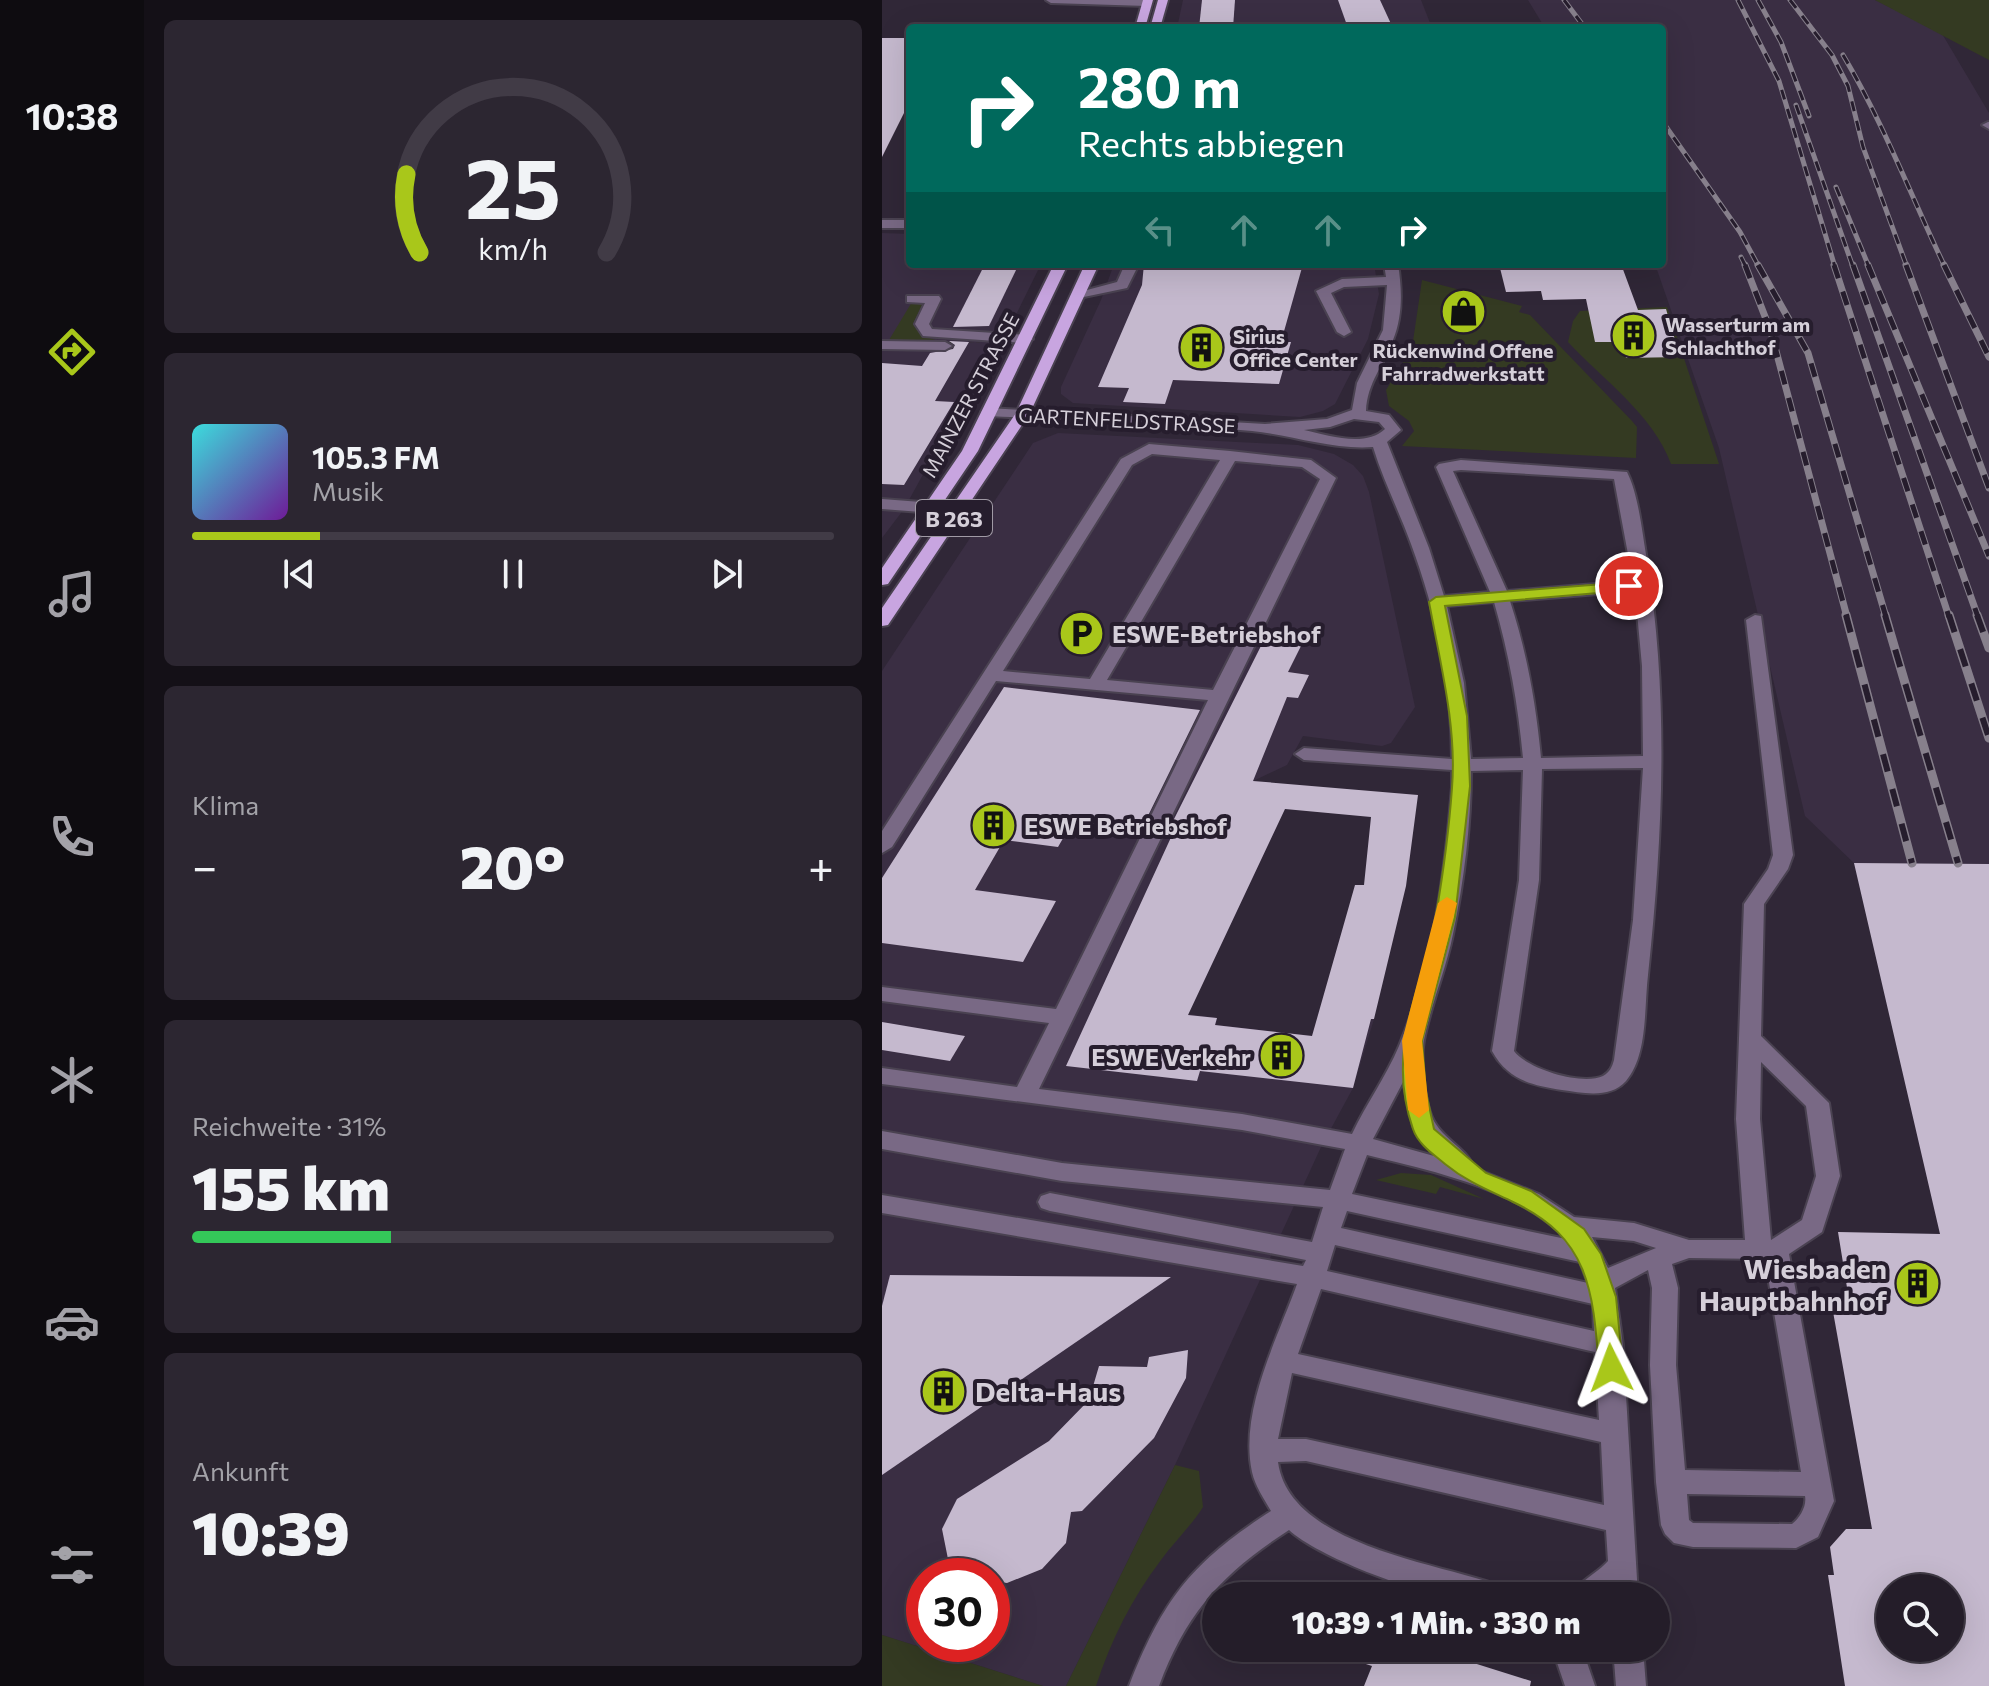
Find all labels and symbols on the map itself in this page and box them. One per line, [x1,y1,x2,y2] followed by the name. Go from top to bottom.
[1439,287,1487,335] shop icon: Rückenwind Offene Fahrradwerkstatt
[916,309,1024,481] street label: MAINZER STRASSE
[1610,312,1658,360] building icon: Wasserturm am Schlachthof
[1665,312,1810,359] place label: Wasserturm am Schlachthof
[1178,323,1226,371] building icon: Sirius Office Center
[1233,324,1358,371] place label: Sirius Office Center
[1372,338,1554,385] place label: Rückenwind Offene Fahrradwerkstatt
[1018,402,1236,438] street label: GARTENFELDSTRASSE
[916,500,992,536] road number: B 263
[1595,552,1663,620] pin
[1057,609,1105,657] parking icon: ESWE-Betriebshof
[1112,619,1321,648] place label: ESWE-Betriebshof
[969,801,1017,849] building icon: ESWE Betriebshof
[1024,811,1227,840] place label: ESWE Betriebshof
[1258,1032,1306,1080] building icon: ESWE Verkehr
[1091,1042,1251,1071] place label: ESWE Verkehr
[1699,1251,1888,1317] place label: Wiesbaden Hauptbahnhof
[1894,1260,1942,1308] building icon: Wiesbaden Hauptbahnhof
[1569,1326,1653,1410] position arrow
[920,1367,968,1415] building icon: Delta-Haus
[975,1374,1121,1408] place label: Delta-Haus
[906,1558,1010,1662] speed limit sign: 30

